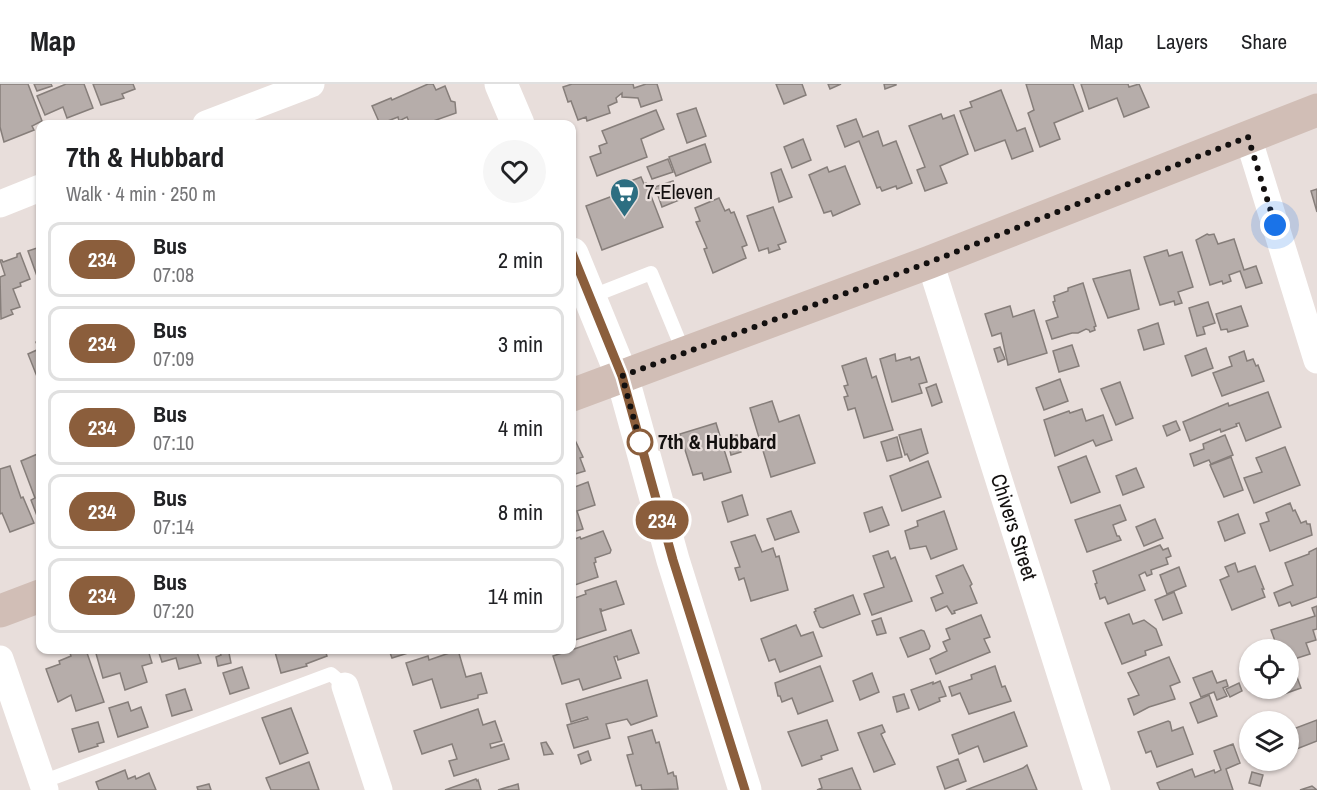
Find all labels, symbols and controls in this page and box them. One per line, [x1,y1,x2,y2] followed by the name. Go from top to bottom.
[30,22,76,60] text: Map
[1090,27,1123,56] text: Map
[1156,27,1208,56] text: Layers
[1241,27,1287,56] text: Share
[66,138,224,176] text: 7th & Hubbard
[483,140,546,203] button: heart
[608,176,640,218] supermarket icon: 7-Eleven
[645,177,713,206] place label: 7-Eleven
[66,180,216,207] text: Walk · 4 min · 250 m
[1260,210,1290,240] your location
[153,231,187,261] text: Bus
[88,245,116,274] text: 234
[498,245,543,275] text: 2 min
[153,261,194,288] text: 07:08
[153,315,187,345] text: Bus
[88,329,116,358] text: 234
[498,329,543,359] text: 3 min
[153,345,194,372] text: 07:09
[153,399,187,429] text: Bus
[88,413,116,442] text: 234
[498,413,543,443] text: 4 min
[658,427,777,456] place label: 7th & Hubbard
[153,429,194,456] text: 07:10
[627,429,653,455] marker: 7th & Hubbard
[984,470,1045,584] street label: Chivers Street
[153,483,187,513] text: Bus
[88,497,116,526] text: 234
[498,497,543,527] text: 8 min
[628,500,696,540] line badge: 234
[648,506,676,535] text: 234
[153,513,194,540] text: 07:14
[153,567,187,597] text: Bus
[88,581,116,610] text: 234
[488,581,543,611] text: 14 min
[153,597,194,624] text: 07:20
[1239,639,1299,771] map controls
[1239,639,1299,699] button: locate
[1239,711,1299,771] button: layers

